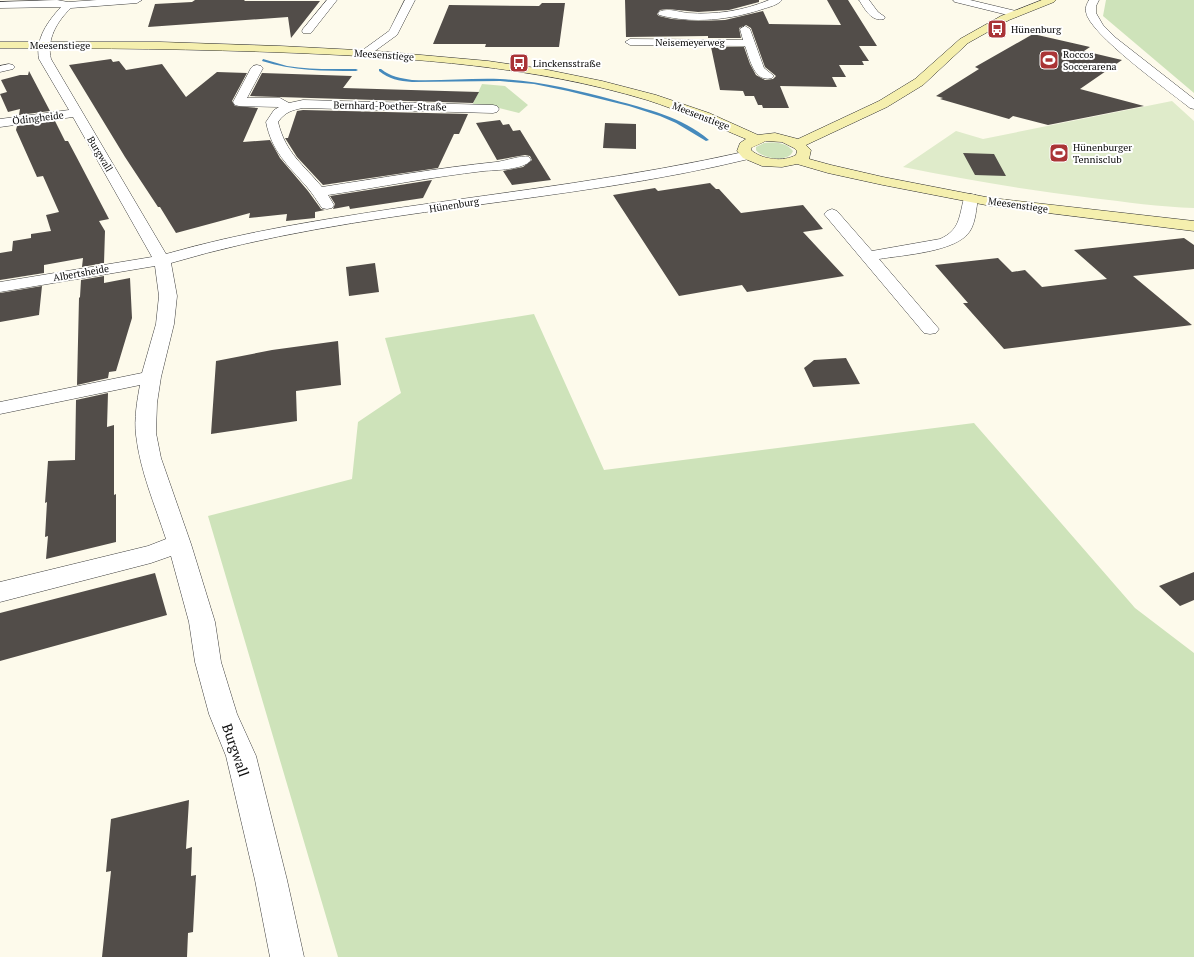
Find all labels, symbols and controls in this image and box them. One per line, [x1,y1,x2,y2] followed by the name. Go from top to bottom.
[986,18,1008,40] bus stop icon: Hünenburg
[1011,23,1062,36] place label: Hünenburg
[655,36,725,49] street label: Neisemeyerweg
[30,39,90,52] street label: Meesenstiege
[353,46,415,64] street label: Meesenstiege
[1063,48,1117,73] place label: Roccos Soccerarena
[1038,49,1060,71] sports icon: Roccos Soccerarena
[508,52,530,74] bus stop icon: Linckensstraße
[533,57,601,70] place label: Linckensstraße
[333,99,447,113] street label: Bernhard-Poether-Straße
[670,99,732,133] street label: Meesenstiege
[12,108,64,128] street label: Ödingheide
[84,134,116,174] street label: Burgwall
[1073,141,1132,166] place label: Hünenburger Tennisclub
[1048,142,1070,164] sports icon: Hünenburger Tennisclub
[987,194,1049,216] street label: Meesenstiege
[428,195,481,215] street label: Hünenburg
[52,262,110,284] street label: Albertsheide
[218,721,254,779] street label: Burgwall

